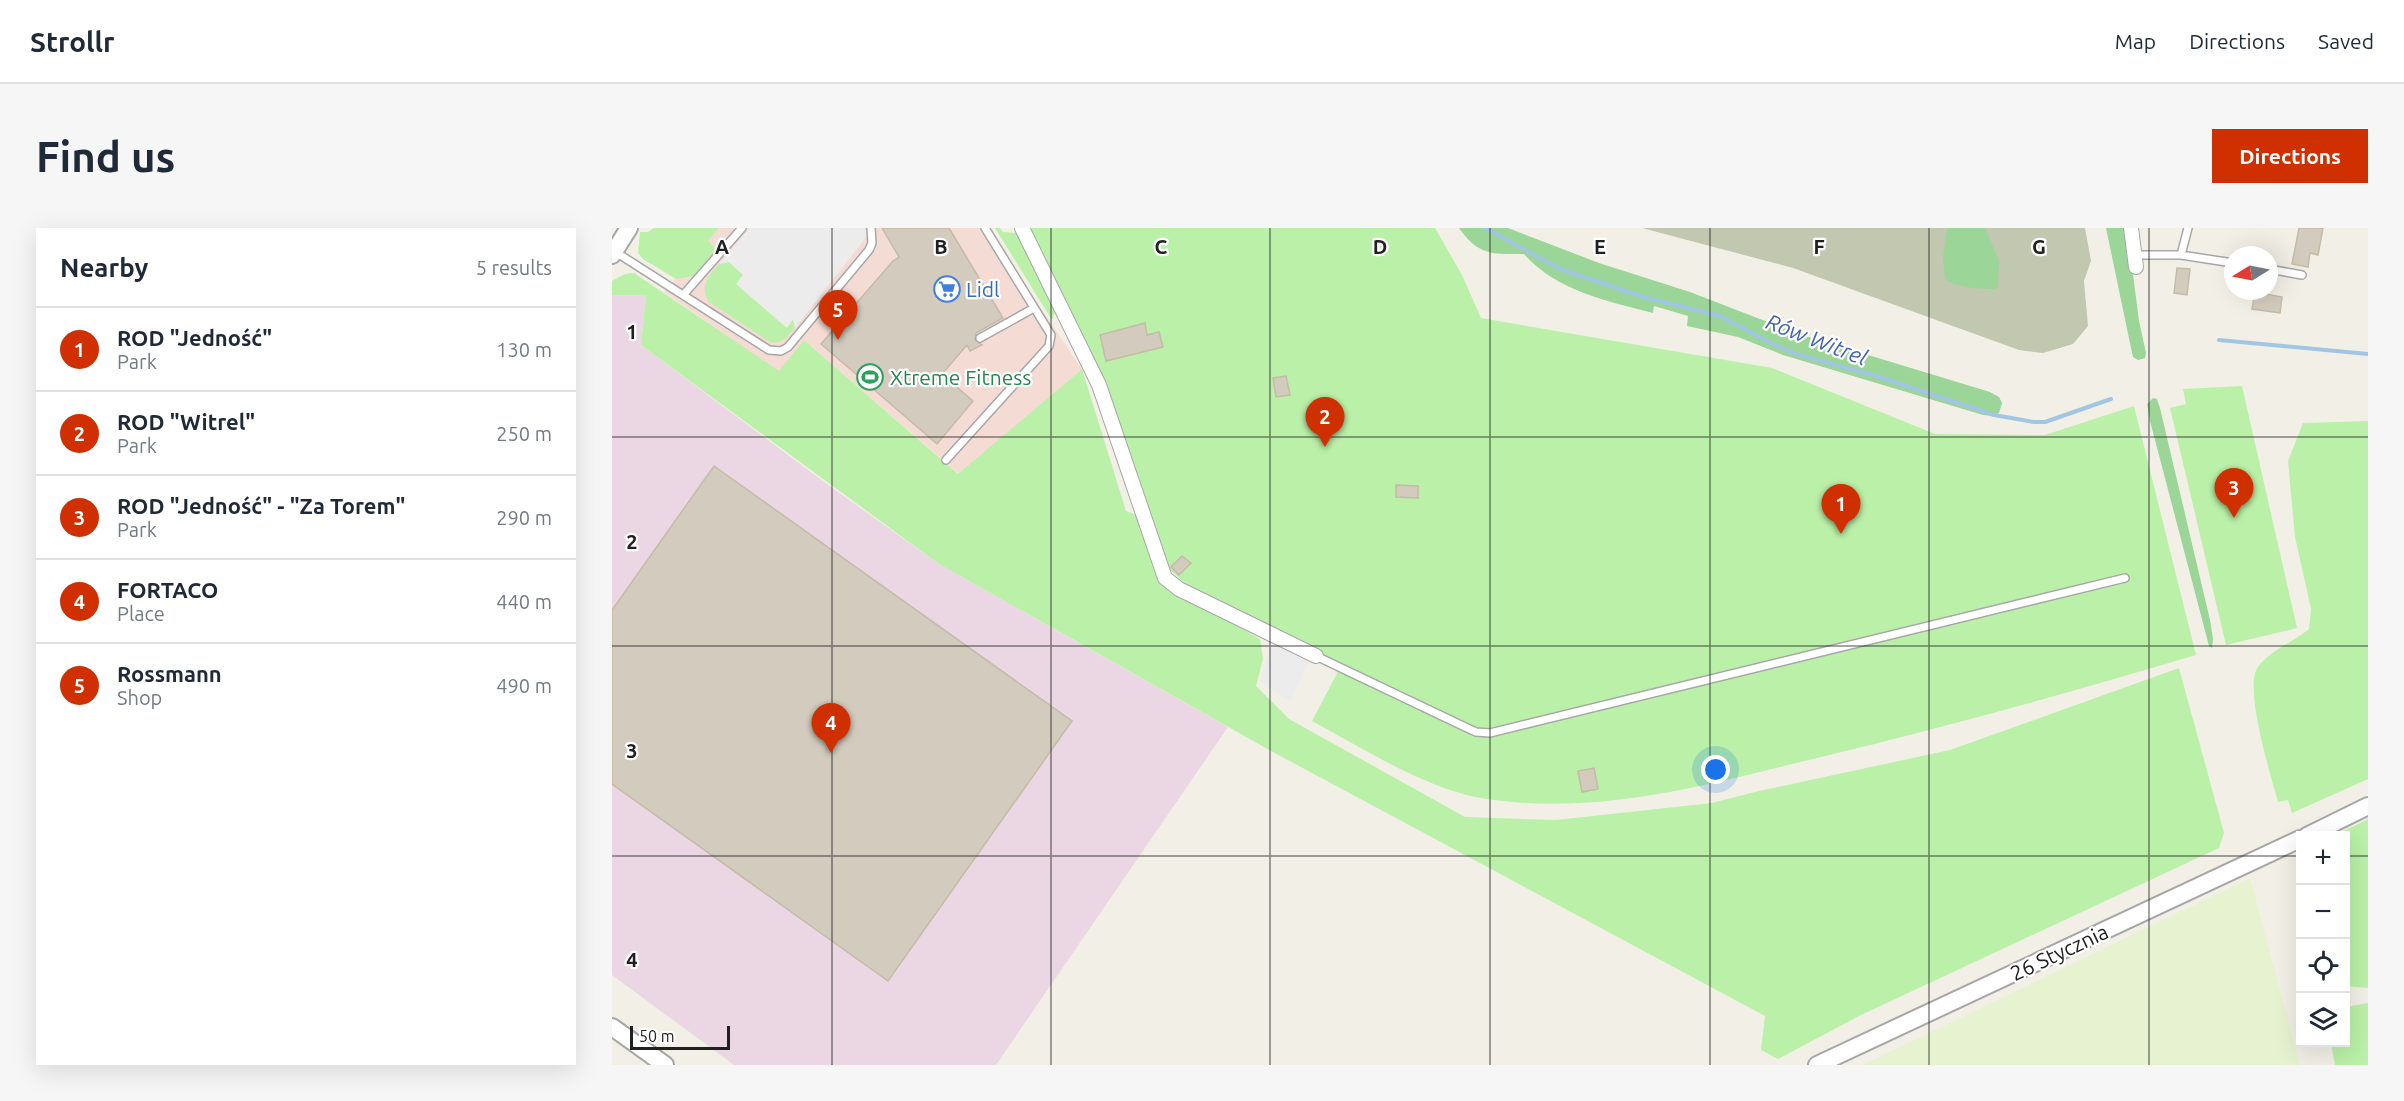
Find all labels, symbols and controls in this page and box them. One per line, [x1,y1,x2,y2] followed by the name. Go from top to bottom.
[30,26,115,57] text: Strollr
[2115,29,2156,53] text: Map
[2189,29,2285,53] text: Directions
[2318,29,2374,53] text: Saved
[2212,129,2368,183] button: Directions
[36,133,175,180] text: Find us
[715,235,729,258] text: A
[934,235,948,258] text: B
[1155,235,1168,258] text: C
[1373,235,1387,258] text: D
[1594,235,1606,258] text: E
[1813,235,1825,258] text: F
[2032,235,2046,258] text: G
[2224,246,2278,300] north arrow
[60,253,148,282] text: Nearby
[476,256,552,279] text: 5 results
[932,274,962,304] supermarket icon: Lidl
[966,277,1000,301] place label: Lidl
[818,291,858,340] pin: 5
[1763,308,1871,370] water label: Rów Witrel
[626,320,638,343] text: 1
[117,325,272,350] text: ROD "Jedność"
[74,338,85,361] text: 1
[496,338,552,361] text: 130 m
[117,350,157,373] text: Park
[855,362,885,392] sports icon: Xtreme Fitness
[890,365,1031,389] place label: Xtreme Fitness
[1306,398,1344,447] pin: 2
[117,409,255,434] text: ROD "Witrel"
[74,422,85,445] text: 2
[496,422,552,445] text: 250 m
[117,434,157,457] text: Park
[2214,468,2254,518] pin: 3
[1822,484,1860,534] pin: 1
[117,493,405,518] text: ROD "Jedność" - "Za Torem"
[74,506,85,529] text: 3
[496,506,552,529] text: 290 m
[117,518,157,541] text: Park
[626,530,638,553] text: 2
[117,577,218,602] text: FORTACO
[74,590,85,613] text: 4
[496,590,552,613] text: 440 m
[117,602,165,625] text: Place
[117,661,222,686] text: Rossmann
[74,674,85,697] text: 5
[496,674,552,697] text: 490 m
[117,686,162,709] text: Shop
[812,704,850,753] pin: 4
[626,739,638,762] text: 3
[1701,755,1730,784] your location
[2296,831,2350,1047] map controls
[2296,831,2350,885] button: +
[2296,885,2350,939] button: −
[2006,919,2112,985] street label: 26 Stycznia
[2296,939,2350,993] button: locate
[626,948,638,971] text: 4
[2296,993,2350,1047] button: layers
[630,1023,730,1050] scale bar
[639,1027,675,1045] text: 50 m

